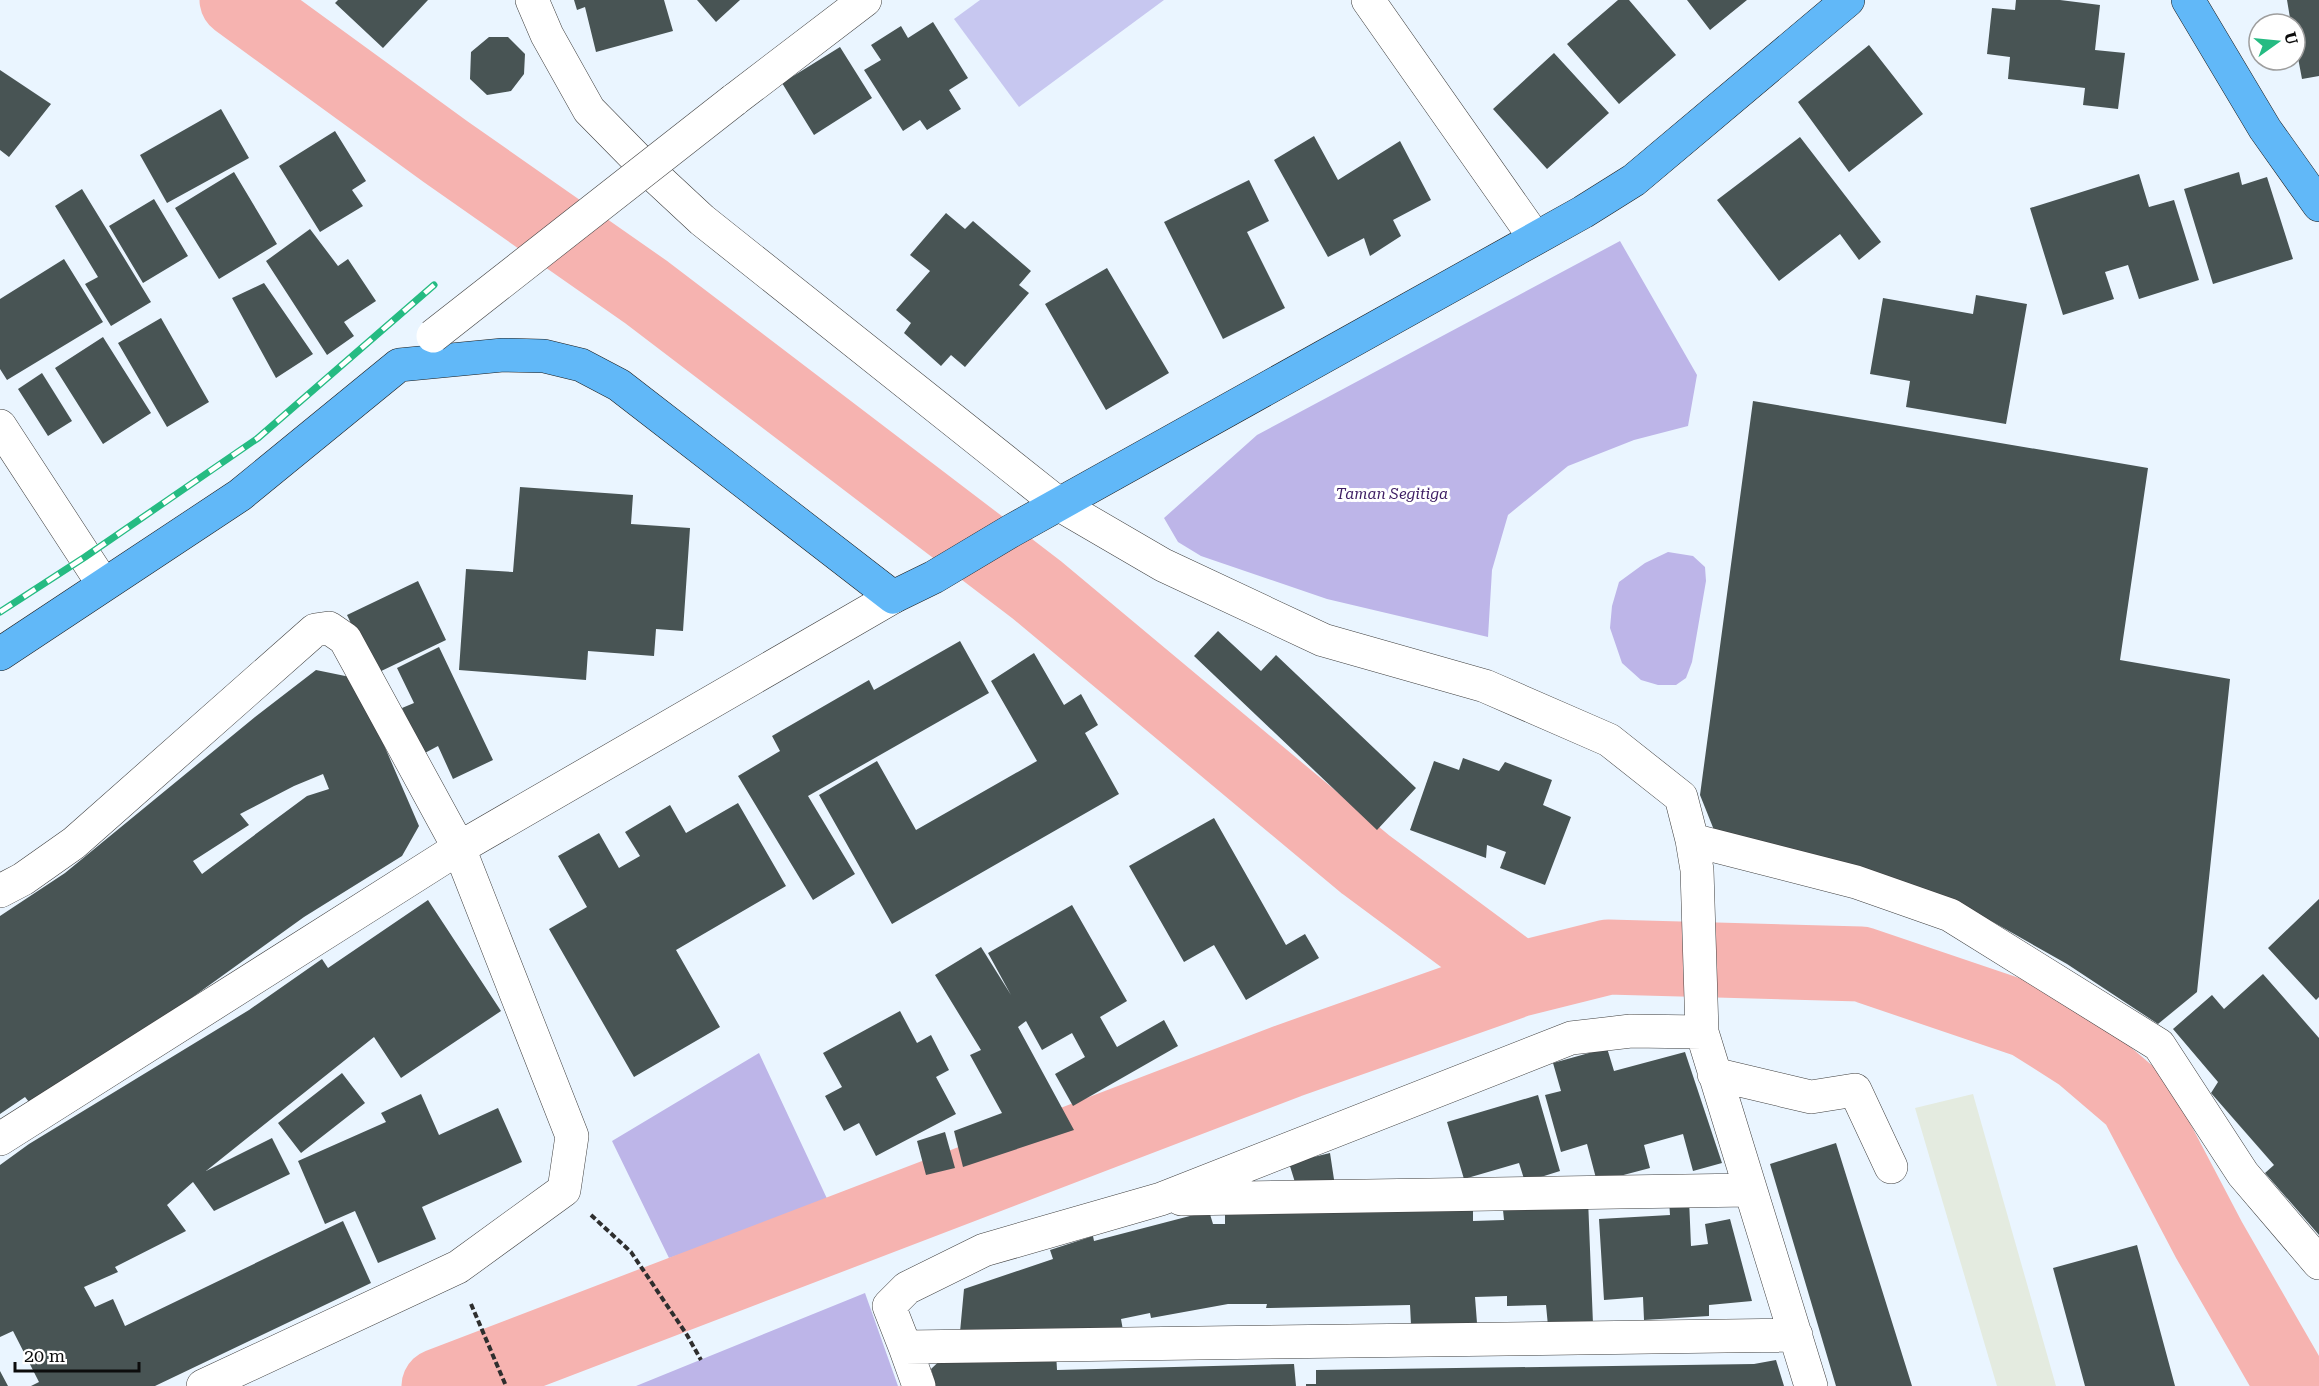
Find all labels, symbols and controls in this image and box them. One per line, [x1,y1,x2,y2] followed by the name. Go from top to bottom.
[2247,12,2307,72] north arrow
[2280,30,2302,47] text: U
[1336,485,1448,503] park label: Taman Segitiga
[15,1335,140,1373] scale bar
[24,1345,65,1366] text: 20 m

